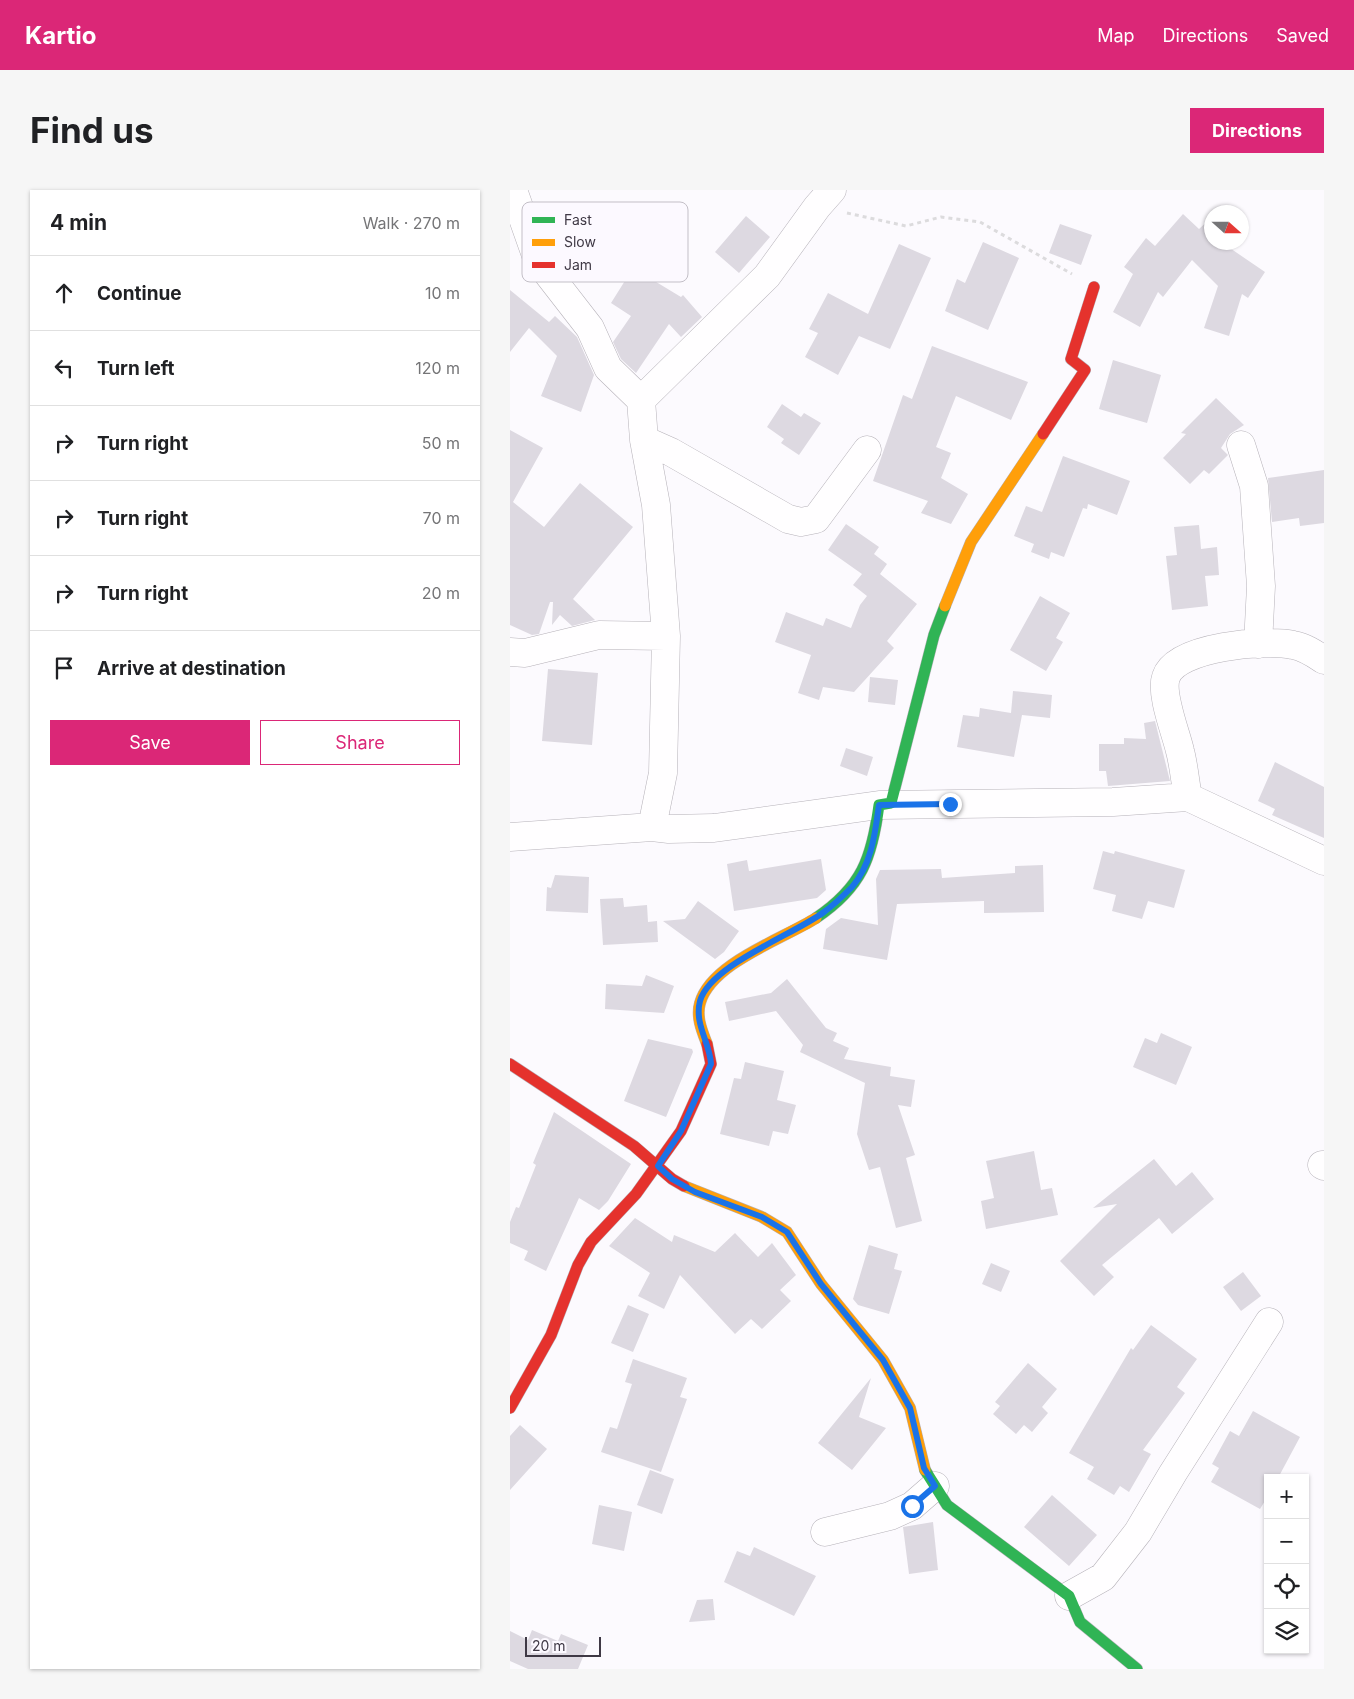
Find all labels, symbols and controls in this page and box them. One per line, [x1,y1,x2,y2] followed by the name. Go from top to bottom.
[25,21,96,50] text: Kartio
[1097,25,1135,46] text: Map
[1163,25,1248,46] text: Directions
[1276,25,1329,46] text: Saved
[1190,108,1324,153] button: Directions
[30,109,154,151] text: Find us
[522,202,688,282] legend
[1204,205,1249,250] north arrow
[50,210,107,235] text: 4 min
[564,211,592,228] text: Fast
[363,213,460,233] text: Walk · 270 m
[564,233,596,250] text: Slow
[564,256,592,273] text: Jam
[50,279,78,307] icon: ahead
[97,282,182,305] text: Continue
[425,283,460,303] text: 10 m
[50,354,78,382] icon: left
[97,357,175,380] text: Turn left
[415,358,460,378] text: 120 m
[50,429,78,457] icon: right
[97,432,188,455] text: Turn right
[422,433,460,453] text: 50 m
[50,504,78,532] icon: right
[97,507,188,530] text: Turn right
[423,508,460,528] text: 70 m
[50,579,78,607] icon: right
[97,582,188,605] text: Turn right
[422,583,460,603] text: 20 m
[50,654,78,682] icon: arrive
[97,657,286,680] text: Arrive at destination
[50,720,250,765] button: Save
[260,720,460,765] button: Share
[939,793,962,816] route end
[1264,1474,1309,1654] map controls
[1264,1474,1309,1519] button: +
[901,1495,924,1518] route start
[1264,1519,1309,1564] button: −
[1264,1564,1309,1609] button: locate
[1264,1609,1309,1654] button: layers
[525,1634,601,1657] scale bar
[532,1637,566,1654] text: 20 m

